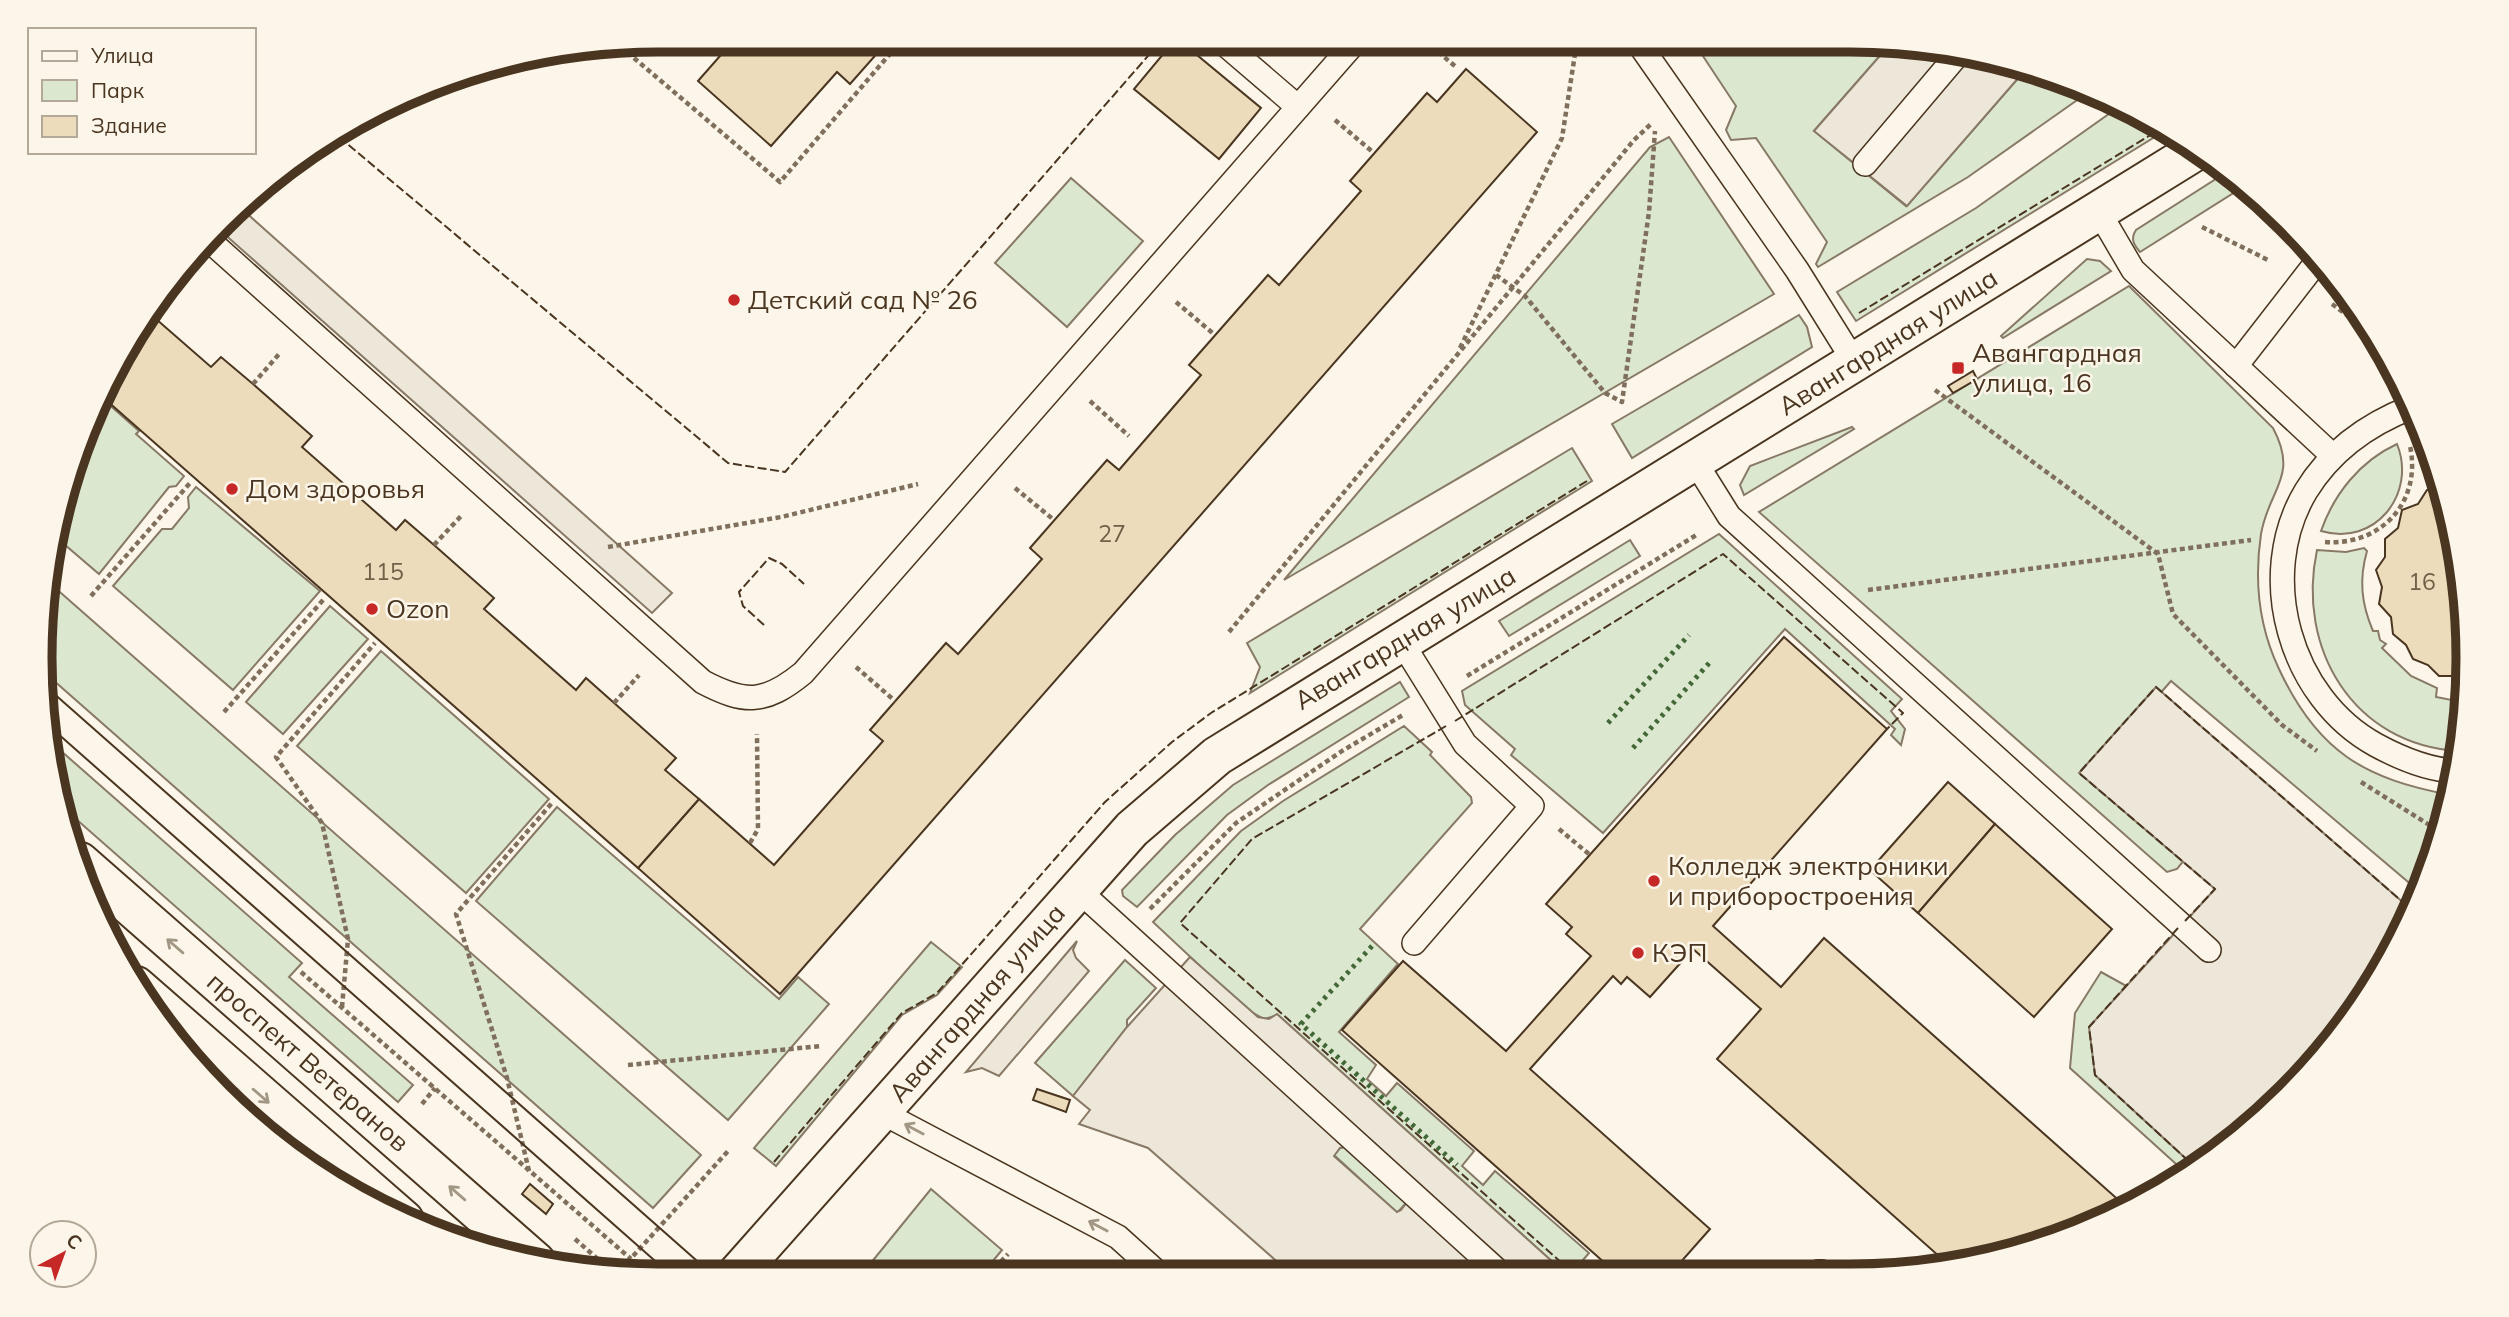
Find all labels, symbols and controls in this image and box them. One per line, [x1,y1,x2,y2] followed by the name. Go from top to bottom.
[28,28,256,154] legend
[90,42,154,68] text: Улица
[91,77,145,103] text: Парк
[91,112,167,138] text: Здание
[1772,261,2003,422] street label: Авангардная улица
[748,283,978,316] place label: Детский сад № 26
[726,292,742,308] marker: Детский сад № 26
[1972,336,2142,399] place label: Авангардная улица, 16
[1950,360,1966,376] marker: Авангардная улица, 16
[246,472,425,505] place label: Дом здоровья
[224,481,240,497] marker: Дом здоровья
[1098,519,1126,548] house number: 27
[362,557,404,586] house number: 115
[1288,558,1521,717] street label: Авангардная улица
[2408,567,2436,596] house number: 16
[386,592,449,625] place label: Ozon
[364,601,380,617] marker: Ozon
[1668,849,1948,912] place label: Колледж электроники и приборостроения
[1646,873,1662,889] marker: Колледж электроники и приборостроения
[881,897,1072,1109] street label: Авангардная улица
[1652,936,1707,969] place label: КЭП
[167,938,185,954] one-way arrow
[1630,945,1646,961] marker: КЭП
[200,965,416,1158] street label: проспект Ветеранов
[252,1088,270,1104] one-way arrow
[904,1122,925,1135] one-way arrow
[448,1185,466,1201] one-way arrow
[28,1219,98,1289] north arrow
[1089,1219,1109,1233] one-way arrow
[61,1228,87,1254] text: С

